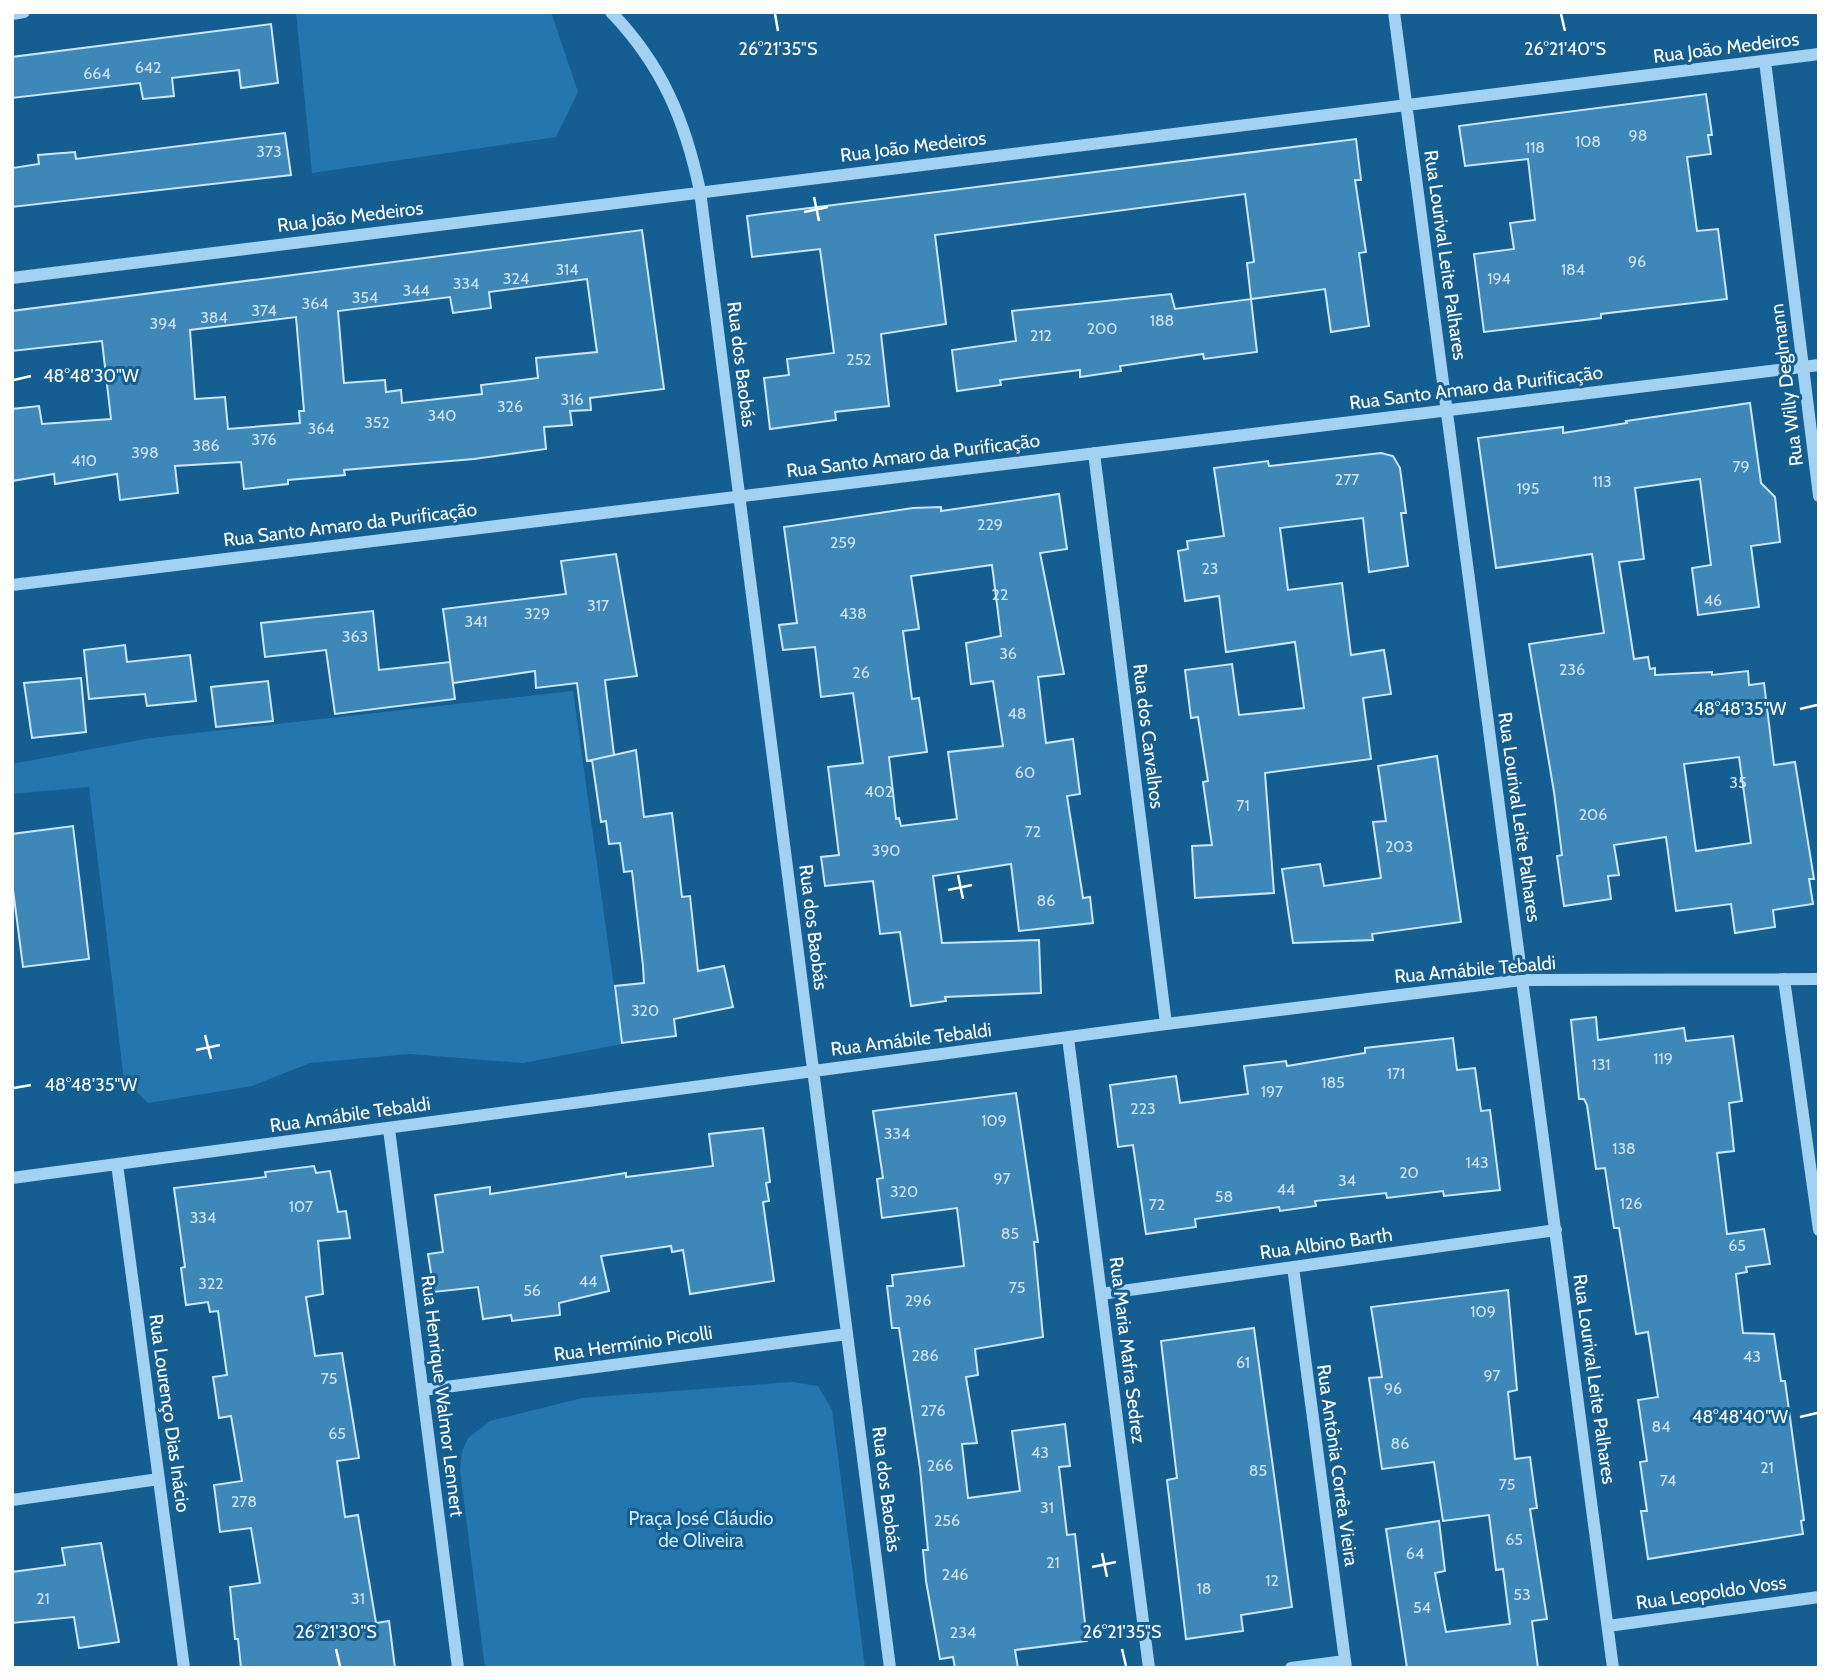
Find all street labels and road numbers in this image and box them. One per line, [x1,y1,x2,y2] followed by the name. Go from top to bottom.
[1652,27,1800,68] street label: Rua João Medeiros
[839,126,987,167] street label: Rua João Medeiros
[1419,149,1472,362] street label: Rua Lourival Leite Palhares
[276,196,424,237] street label: Rua João Medeiros
[722,300,761,428] street label: Rua dos Baobás
[1765,302,1808,468] street label: Rua Willy Deglmann
[1348,361,1604,414] street label: Rua Santo Amaro da Purificação
[785,429,1041,482] street label: Rua Santo Amaro da Purificação
[222,498,478,551] street label: Rua Santo Amaro da Purificação
[1128,662,1169,810] street label: Rua dos Carvalhos
[1493,711,1546,924] street label: Rua Lourival Leite Palhares
[794,863,833,991] street label: Rua dos Baobás
[1393,951,1557,988] street label: Rua Amábile Tebaldi
[829,1018,993,1061] street label: Rua Amábile Tebaldi
[268,1092,432,1137] street label: Rua Amábile Tebaldi
[1258,1223,1394,1264] street label: Rua Albino Barth
[1105,1255,1150,1445] street label: Rua Maria Mafra Sedrez
[1568,1273,1621,1486] street label: Rua Lourival Leite Palhares
[416,1274,469,1519] street label: Rua Henrique Walmor Lennert
[144,1312,195,1514] street label: Rua Lourenço Dias Inácio
[552,1321,714,1366] street label: Rua Hermínio Picolli
[1312,1363,1363,1567] street label: Rua Antônia Corrêa Vieira
[867,1425,906,1553] street label: Rua dos Baobás
[1634,1571,1788,1614] street label: Rua Leopoldo Voss

